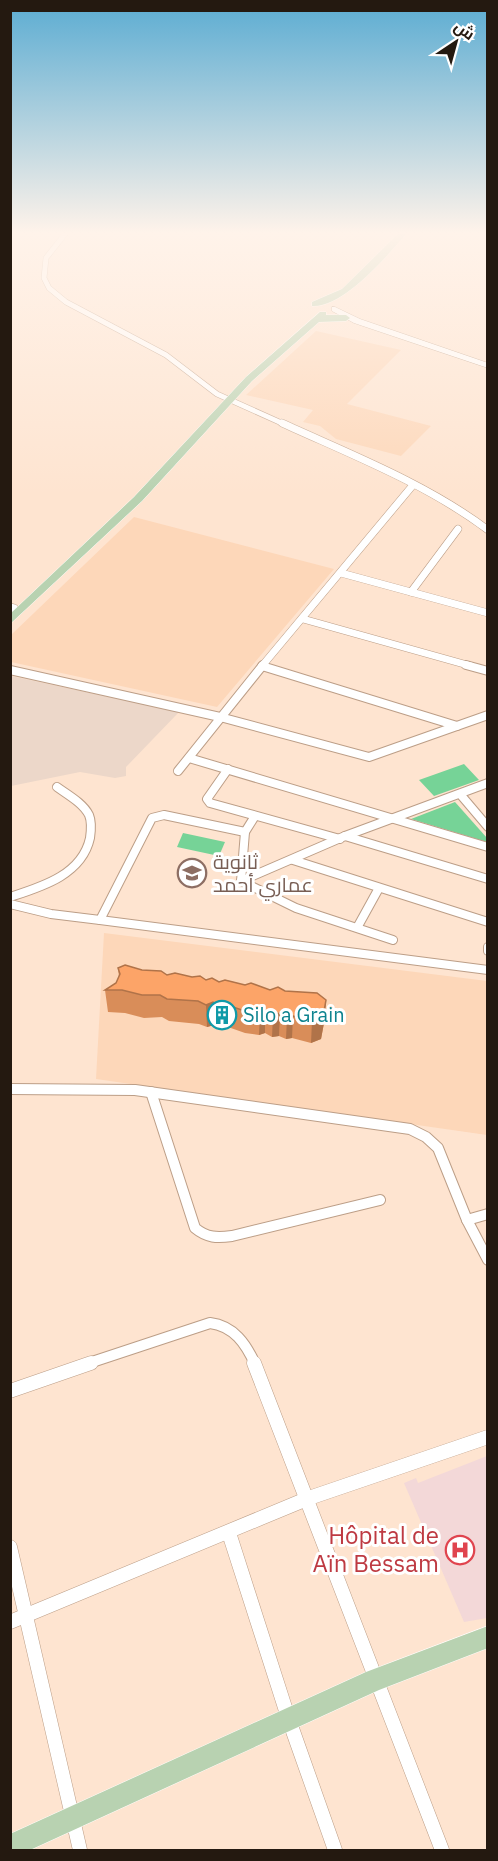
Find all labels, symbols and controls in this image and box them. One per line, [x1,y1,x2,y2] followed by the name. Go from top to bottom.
[426,12,486,72] north arrow
[451,16,479,44] text: ش
[213,848,313,901] place label: ثانوية عماري أحمد
[176,857,208,889] school or university icon: ثانوية عماري أحمد
[206,999,238,1031] building icon: Silo a Grain
[243,1001,345,1028] place label: Silo a Grain
[312,1519,439,1579] place label: Hôpital de Aïn Bessam
[444,1534,476,1566] hospital icon: Hôpital de Aïn Bessam

